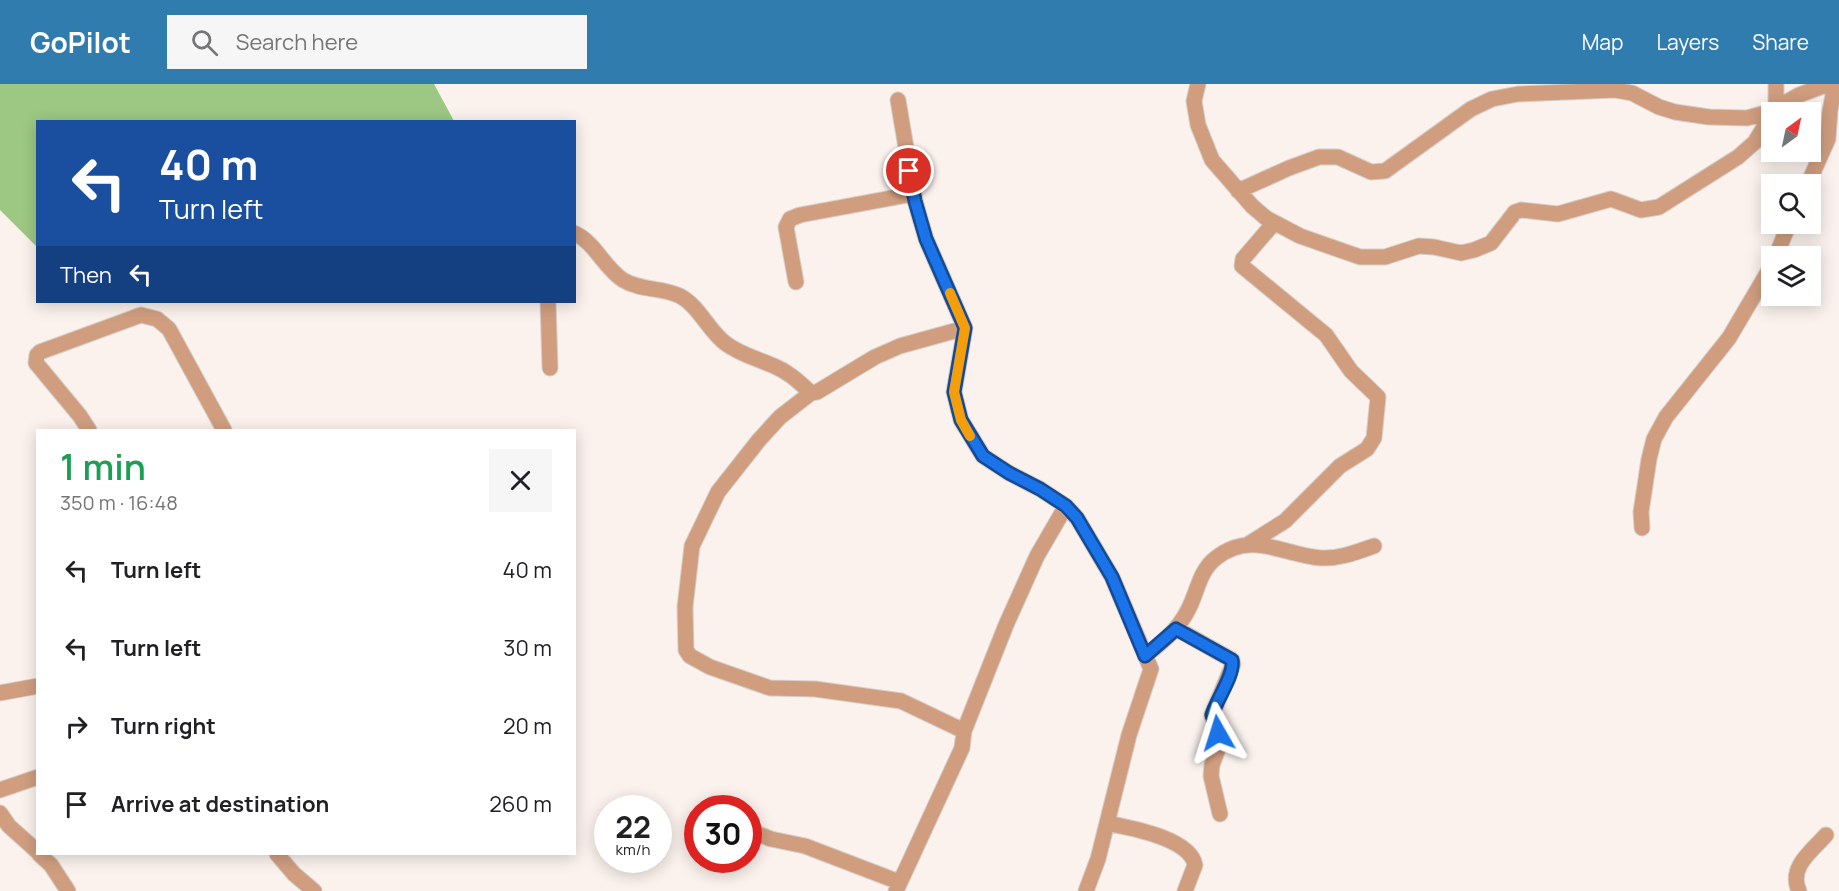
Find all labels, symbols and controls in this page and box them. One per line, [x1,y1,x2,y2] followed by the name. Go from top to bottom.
[167,15,587,69] search box
[30,23,131,61] text: GoPilot
[188,26,221,59] icon: search
[236,27,358,57] text: Search here
[1582,28,1623,56] text: Map
[1656,28,1719,56] text: Layers
[1752,28,1809,56] text: Share
[1761,102,1821,162] north arrow
[1761,102,1821,306] map controls
[159,135,258,193] text: 40 m
[60,144,138,222] icon: left
[883,145,934,196] pin
[892,154,925,187] icon: arrive
[1761,174,1821,234] button: search
[159,190,263,227] text: Turn left
[1761,246,1821,306] button: layers
[124,258,157,291] icon: left
[60,260,112,290] text: Then
[60,442,146,491] text: 1 min
[489,449,552,512] button: close
[60,489,178,516] text: 350 m · 16:48
[60,554,93,587] icon: left
[111,555,201,585] text: Turn left
[503,555,552,585] text: 40 m
[60,632,93,665] icon: left
[111,633,201,663] text: Turn left
[503,633,552,663] text: 30 m
[1186,701,1250,765] position arrow
[60,710,93,743] icon: right
[111,711,216,741] text: Turn right
[503,711,552,741] text: 20 m
[60,788,93,821] icon: arrive
[111,789,329,819] text: Arrive at destination
[489,789,552,819] text: 260 m
[684,795,762,873] speed limit sign: 30
[615,806,651,847] text: 22
[616,839,650,860] text: km/h

